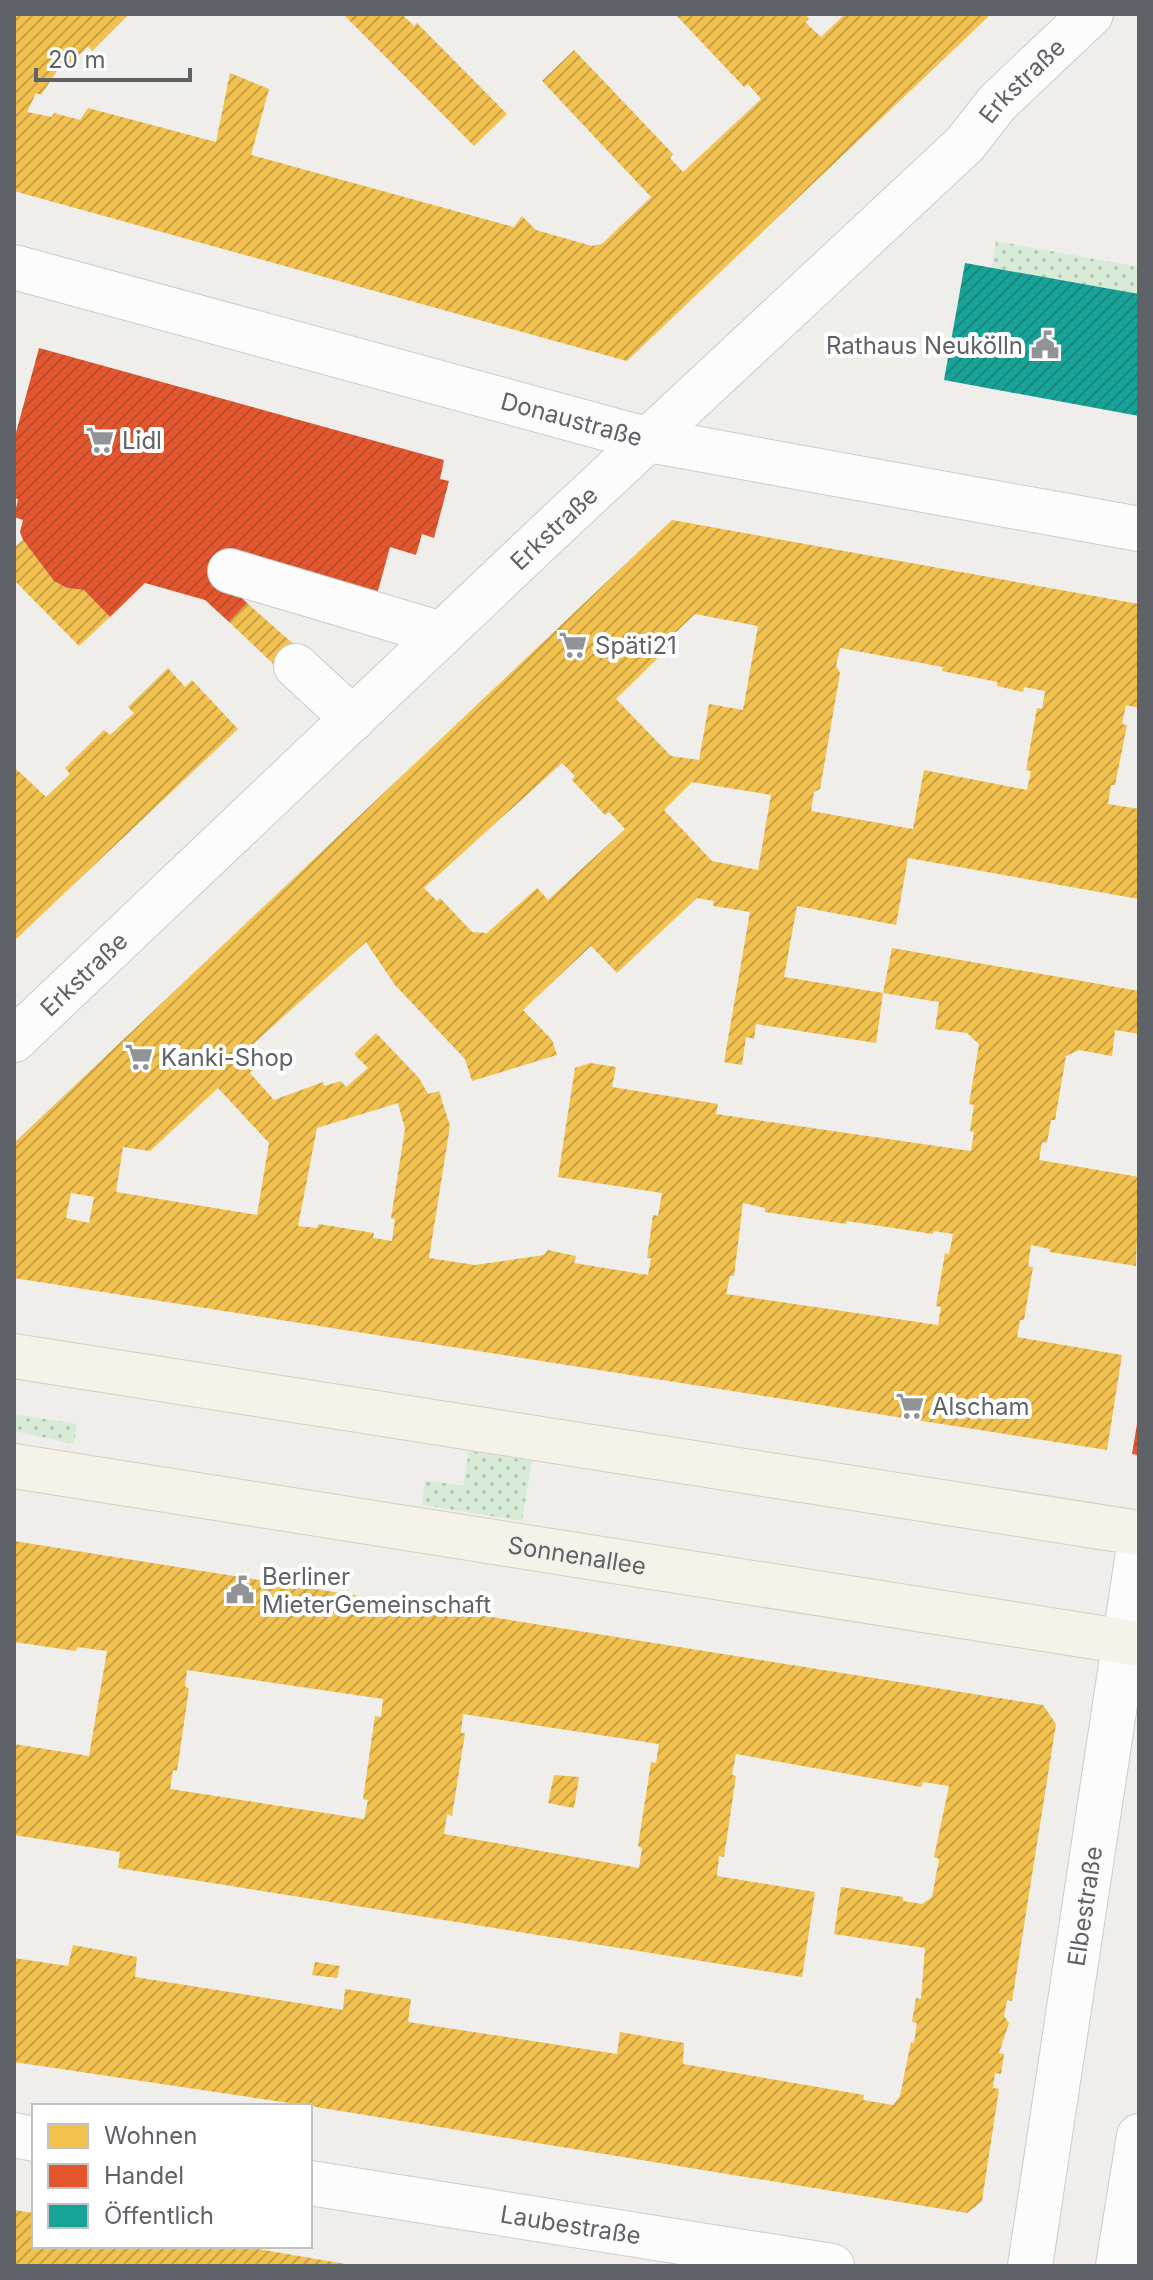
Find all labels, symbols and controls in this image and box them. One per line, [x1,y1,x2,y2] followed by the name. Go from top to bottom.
[36,32,190,82] scale bar
[973,32,1071,129] street label: Erkstraße
[48,45,106,74] text: 20 m
[1030,330,1060,360] public building icon: Rathaus Neukölln
[826,331,1023,360] place label: Rathaus Neukölln
[498,386,646,452] street label: Donaustraße
[85,425,115,455] supermarket icon: Lidl
[122,426,162,455] place label: Lidl
[504,480,603,576] street label: Erkstraße
[558,630,588,660] supermarket icon: Späti21
[595,631,677,660] place label: Späti21
[34,926,133,1022] street label: Erkstraße
[124,1042,154,1072] supermarket icon: Kanki-Shop
[161,1043,293,1072] place label: Kanki-Shop
[895,1391,925,1421] supermarket icon: Alscham
[932,1392,1029,1421] place label: Alscham
[506,1530,648,1580] street label: Sonnenallee
[262,1562,491,1619] place label: Berliner MieterGemeinschaft
[225,1575,255,1605] public building icon: Berliner MieterGemeinschaft
[1061,1844,1108,1968] street label: Elbestraße
[32,2104,312,2248] legend
[104,2121,197,2150] text: Wohnen
[104,2161,184,2190] text: Handel
[498,2199,643,2250] street label: Laubestraße
[104,2201,214,2230] text: Öffentlich

